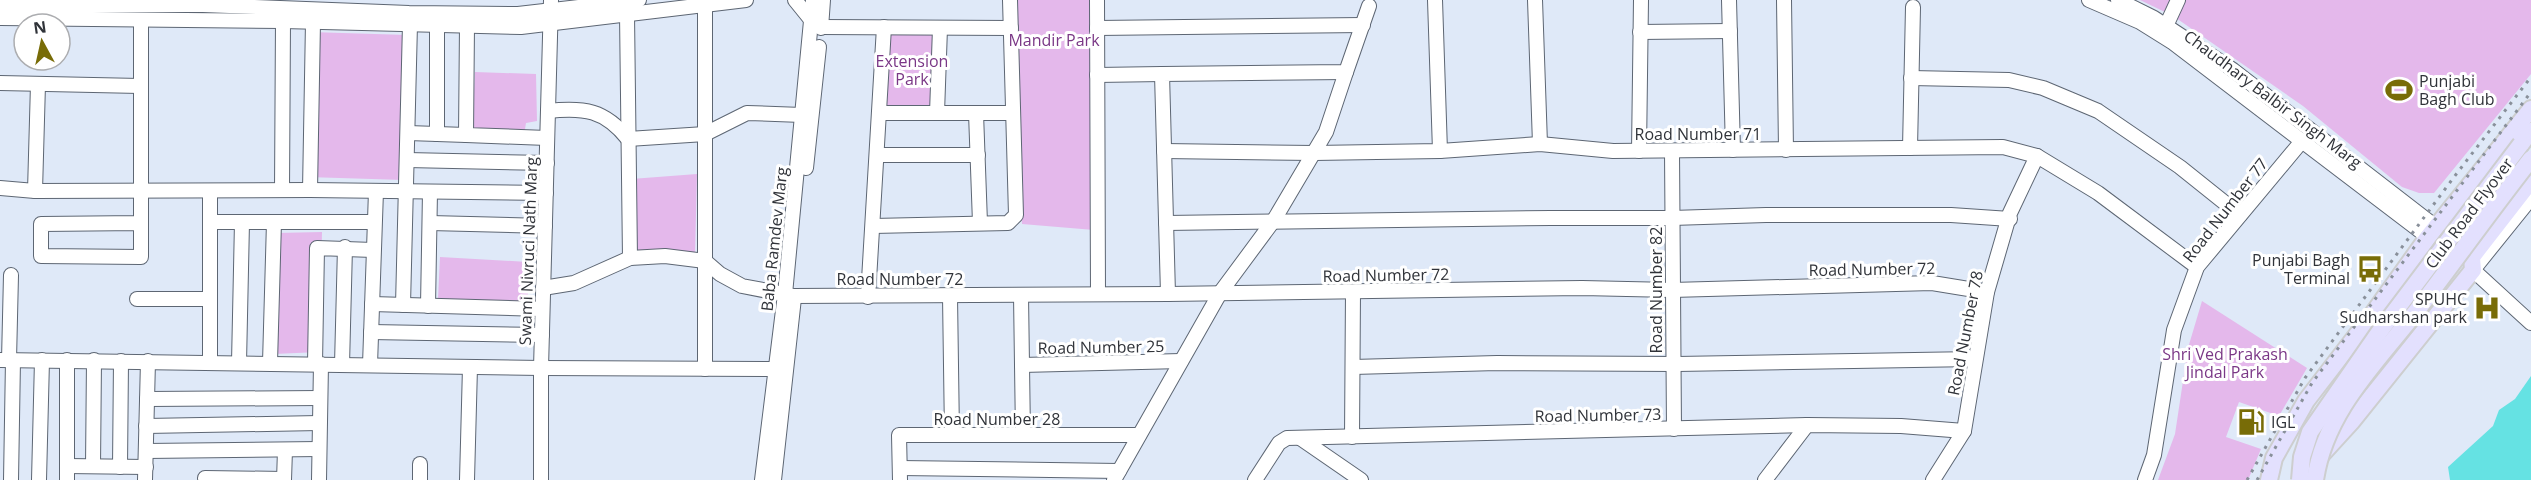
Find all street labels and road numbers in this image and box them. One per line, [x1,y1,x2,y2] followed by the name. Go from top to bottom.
[2180,25,2367,173] street label: Chaudhary Balbir Singh Marg
[1635,123,1761,145] street label: Road Number 71
[2177,153,2273,267] street label: Road Number 77
[2420,153,2518,273] street label: Club Road Flyover
[514,156,542,346] street label: Swami Nivruci Nath Marg
[755,165,793,312] street label: Baba Ramdev Marg
[1645,227,1667,353] street label: Road Number 82
[1808,257,1936,281] street label: Road Number 72
[1322,263,1450,287] street label: Road Number 72
[837,268,963,290] street label: Road Number 72
[1942,269,1988,397] street label: Road Number 78
[1037,335,1165,359] street label: Road Number 25
[1534,403,1662,427] street label: Road Number 73
[934,408,1060,430] street label: Road Number 28

